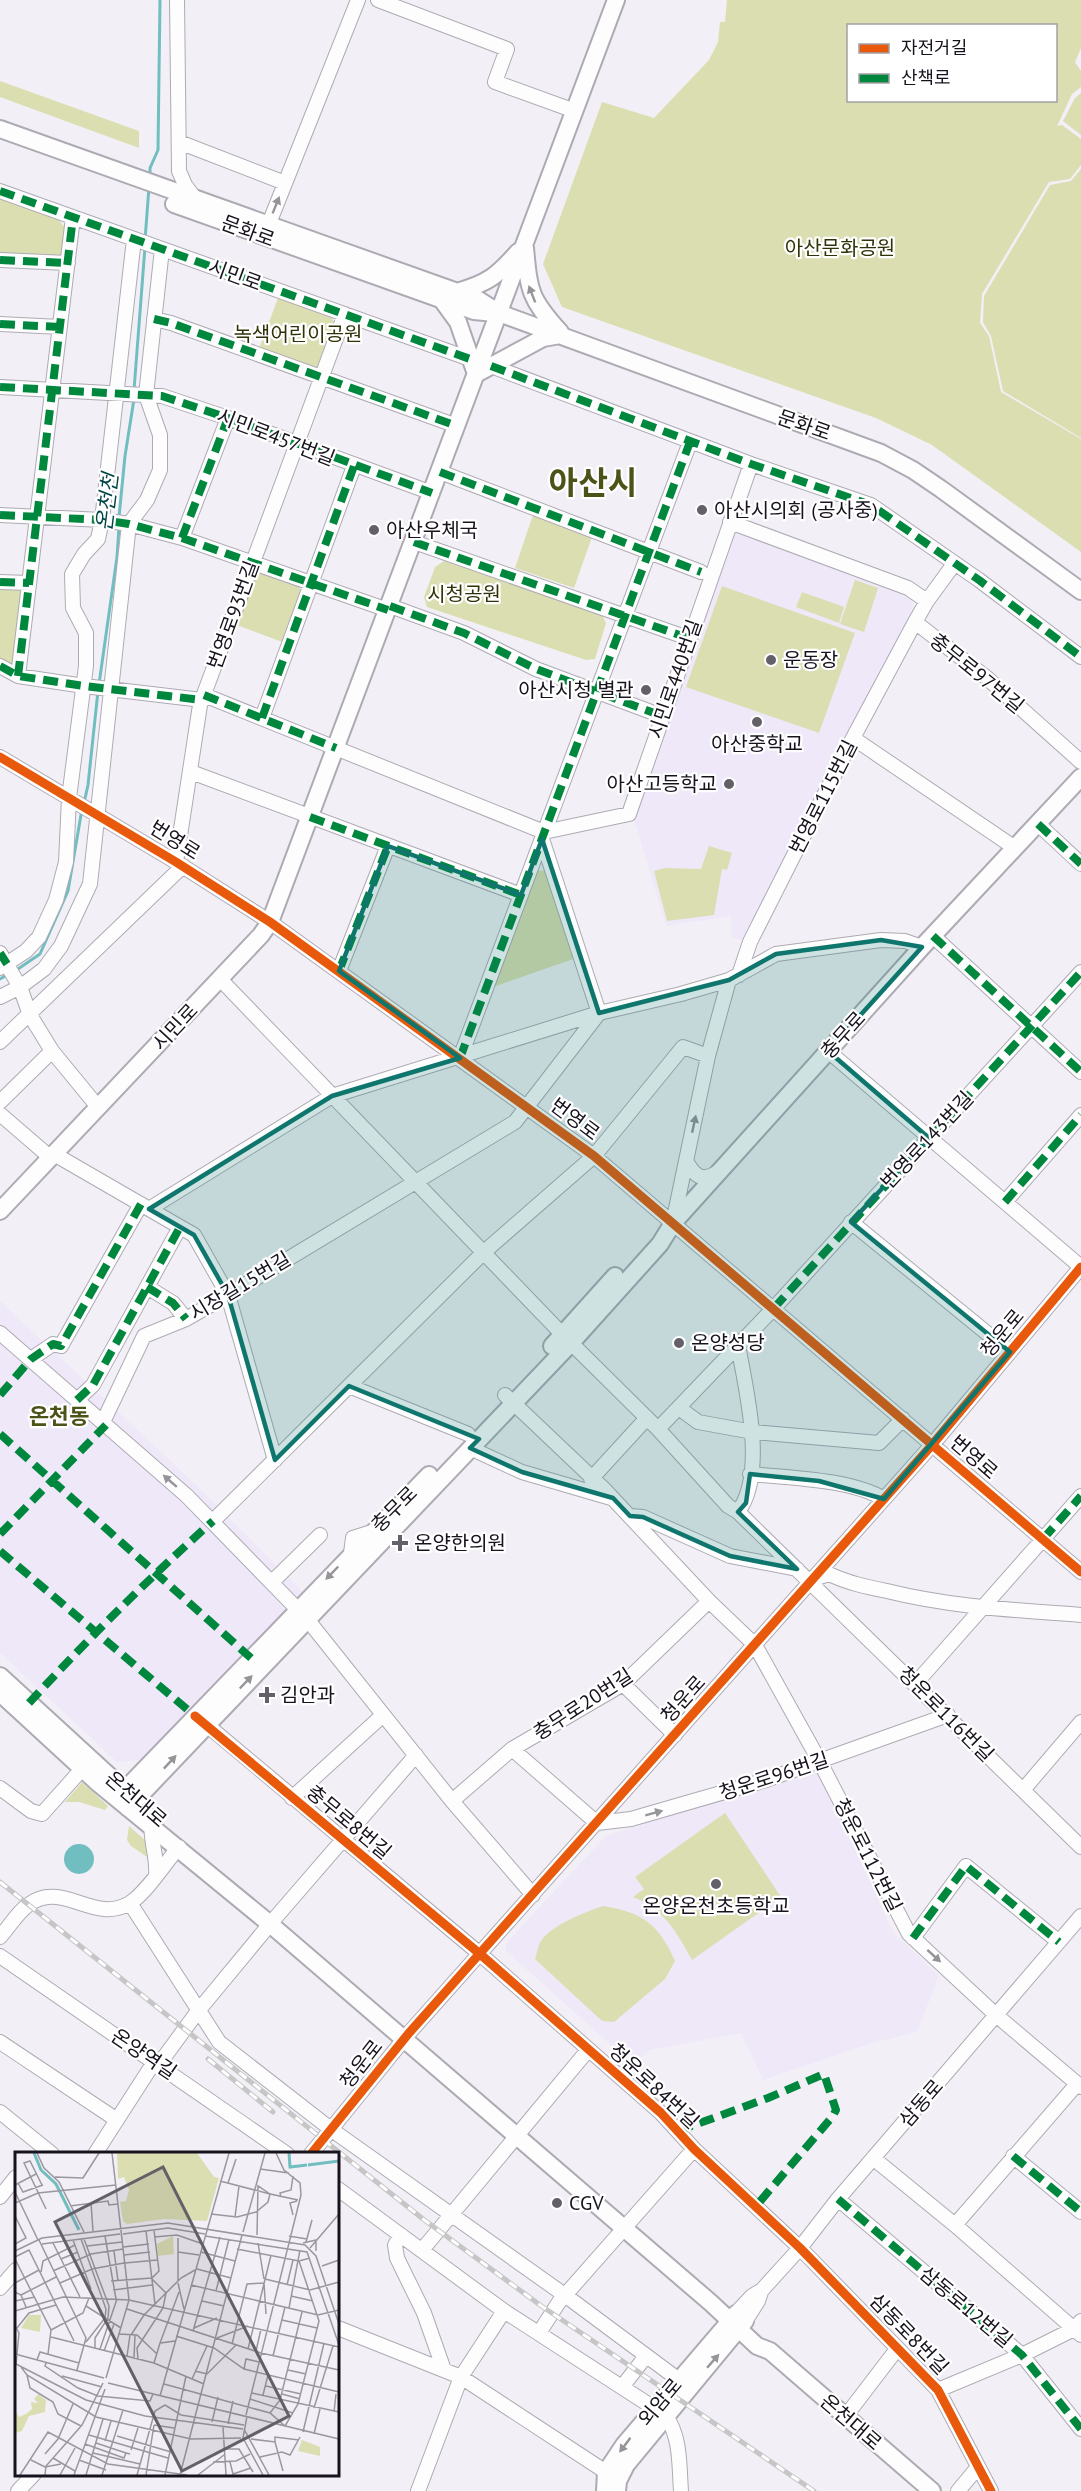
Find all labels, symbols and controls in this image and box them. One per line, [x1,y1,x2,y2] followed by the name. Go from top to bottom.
[847,24,1057,102] legend
[901,36,967,59] text: 자전거길
[901,66,951,89] text: 산책로
[271,195,281,213] one-way arrow
[218,209,278,253] street label: 문화로
[785,235,895,261] park label: 아산문화공원
[205,253,265,297] street label: 시민로
[527,285,536,303] one-way arrow
[234,321,362,347] park label: 녹색어린이공원
[213,403,339,471] street label: 시민로457번길
[774,404,834,446] street label: 문화로
[549,461,637,503] district label: 아산시
[90,469,124,532] water label: 온천천
[714,497,878,523] place label: 아산시의회 (공사중)
[695,503,709,517] marker: 아산시의회 (공사중)
[386,517,478,543] place label: 아산우체국
[367,523,381,537] marker: 아산우체국
[201,557,265,673] street label: 번영로93번길
[427,581,501,607] park label: 시청공원
[642,616,708,742] street label: 시민로440번길
[925,627,1029,719] street label: 충무로97번길
[783,647,838,673] place label: 운동장
[764,653,778,667] marker: 운동장
[518,677,634,703] place label: 아산시청 별관
[639,683,653,697] marker: 아산시청 별관
[750,715,764,729] marker: 아산중학교
[711,731,803,757] place label: 아산중학교
[783,736,863,858] street label: 번영로115번길
[607,771,717,797] place label: 아산고등학교
[722,777,736,791] marker: 아산고등학교
[145,814,205,866] street label: 번영로
[147,998,203,1056] street label: 시민로
[815,1006,871,1064] street label: 충무로
[875,1086,979,1194] street label: 번영로143번길
[545,1092,605,1146] street label: 번영로
[689,1115,699,1134] one-way arrow
[185,1246,295,1326] street label: 시장길15번길
[974,1303,1030,1363] street label: 청운로
[691,1330,765,1356] place label: 온양성당
[672,1336,686,1350] marker: 온양성당
[29,1402,89,1430] district label: 온천동
[945,1429,1003,1485] street label: 번영로
[163,1475,178,1488] one-way arrow
[365,1480,423,1538] street label: 충무로
[414,1530,506,1556] place label: 온양한의원
[391,1534,409,1552] marker: 온양한의원
[326,1565,340,1579] one-way arrow
[893,1661,999,1767] street label: 청운로116번길
[528,1662,638,1746] street label: 충무로20번길
[655,1670,711,1728] street label: 청운로
[239,1675,253,1690] one-way arrow
[280,1682,335,1708] place label: 김안과
[258,1686,276,1704] marker: 김안과
[716,1746,832,1806] street label: 청운로96번길
[163,1755,177,1769] one-way arrow
[100,1765,172,1833] street label: 온천대로
[301,1779,397,1865] street label: 충무로8번길
[828,1794,908,1916] street label: 청운로112번길
[645,1808,663,1817] one-way arrow
[709,1877,723,1891] marker: 온양온천초등학교
[642,1893,790,1919] place label: 온양온천초등학교
[926,1949,941,1963] one-way arrow
[106,2023,182,2085] street label: 온양역길
[334,2034,388,2094] street label: 청운로
[604,2038,704,2134] street label: 청운로84번길
[893,2074,949,2132] street label: 삼동로
[15,2152,339,2476] inset map
[569,2190,604,2216] place label: CGV
[550,2196,564,2210] marker: CGV
[914,2260,1018,2354] street label: 삼동로12번길
[864,2288,954,2380] street label: 삼동로8번길
[706,2354,719,2369] one-way arrow
[632,2372,688,2432] street label: 외암로
[815,2388,887,2456] street label: 온천대로
[619,2438,631,2453] one-way arrow

